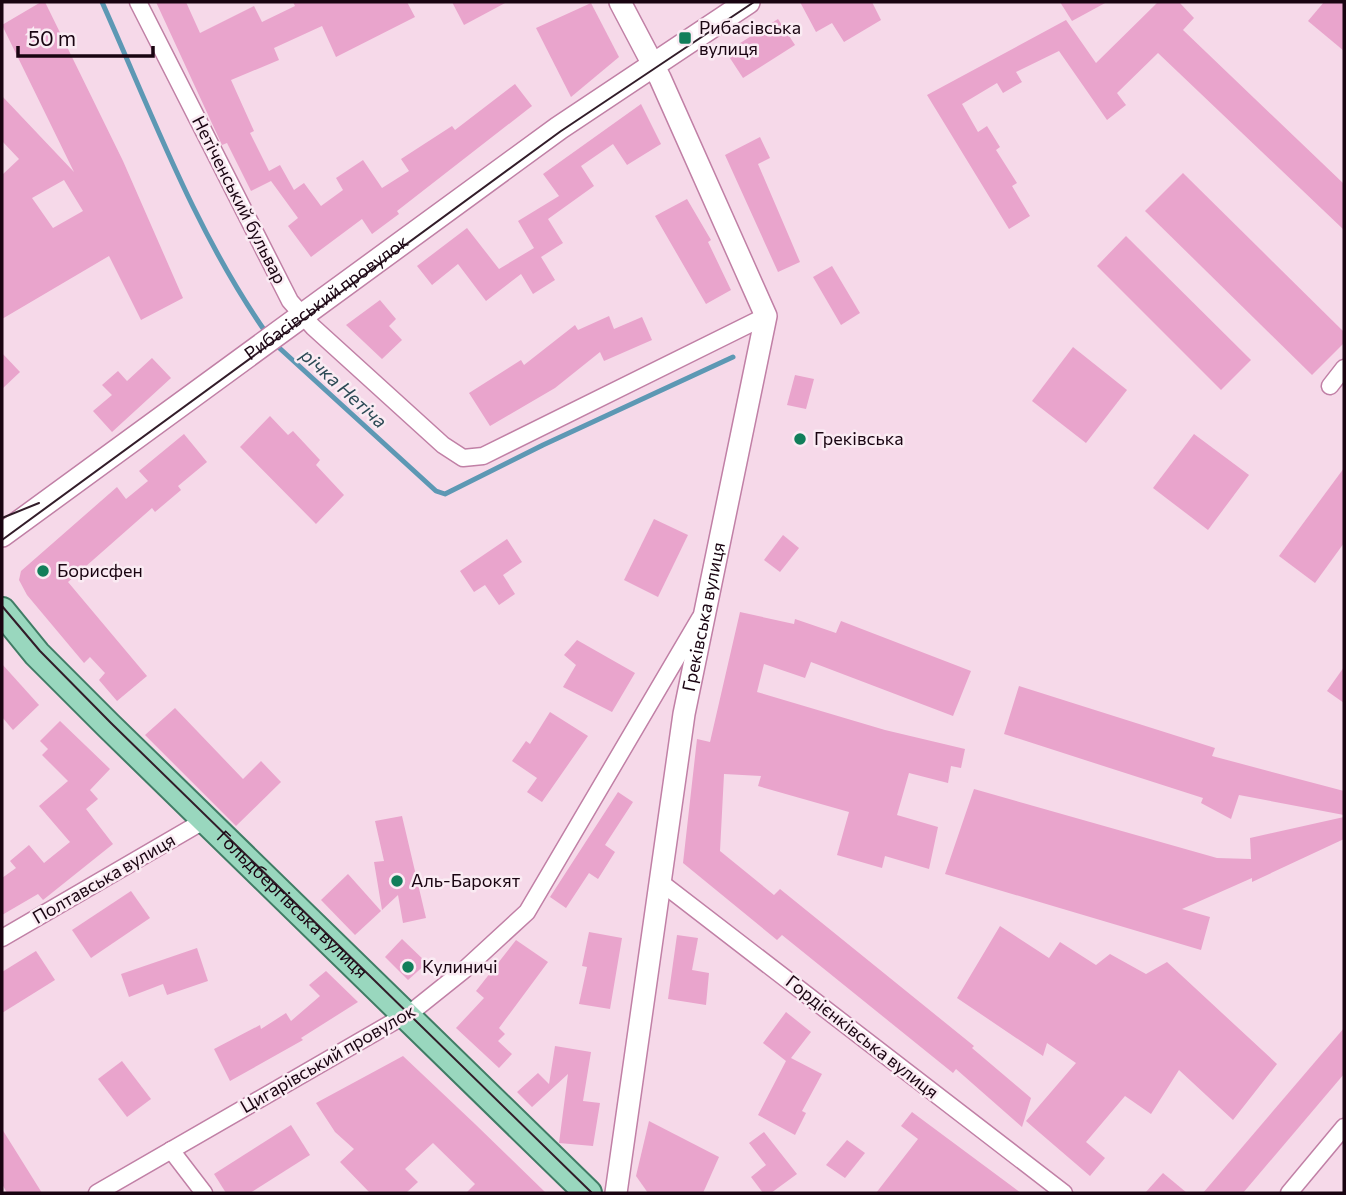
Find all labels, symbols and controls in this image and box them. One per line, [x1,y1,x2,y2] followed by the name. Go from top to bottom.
[18,14,152,58] scale bar
[699,16,801,59] place label: Рибасівська вулиця
[28,25,76,50] text: 50 m
[677,30,693,46] marker: Рибасівська вулиця
[188,112,292,287] street label: Нетіченський бульвар
[240,230,413,364] street label: Рибасівський провулок
[296,342,392,432] water label: річка Нетіча
[814,427,904,449] place label: Греківська
[792,431,808,447] marker: Греківська
[677,540,729,693] street label: Греківська вулиця
[57,559,143,581] place label: Борисфен
[35,563,51,579] marker: Борисфен
[213,825,373,982] street label: Гольдбергівська вулиця
[28,828,179,928] street label: Полтавська вулиця
[411,869,521,891] place label: Аль-Барокят
[389,873,405,889] marker: Аль-Барокят
[422,955,498,977] place label: Кулиничі
[400,959,416,975] marker: Кулиничі
[782,970,943,1103] street label: Гордієнківська вулиця
[236,999,419,1117] street label: Цигарівський провулок

